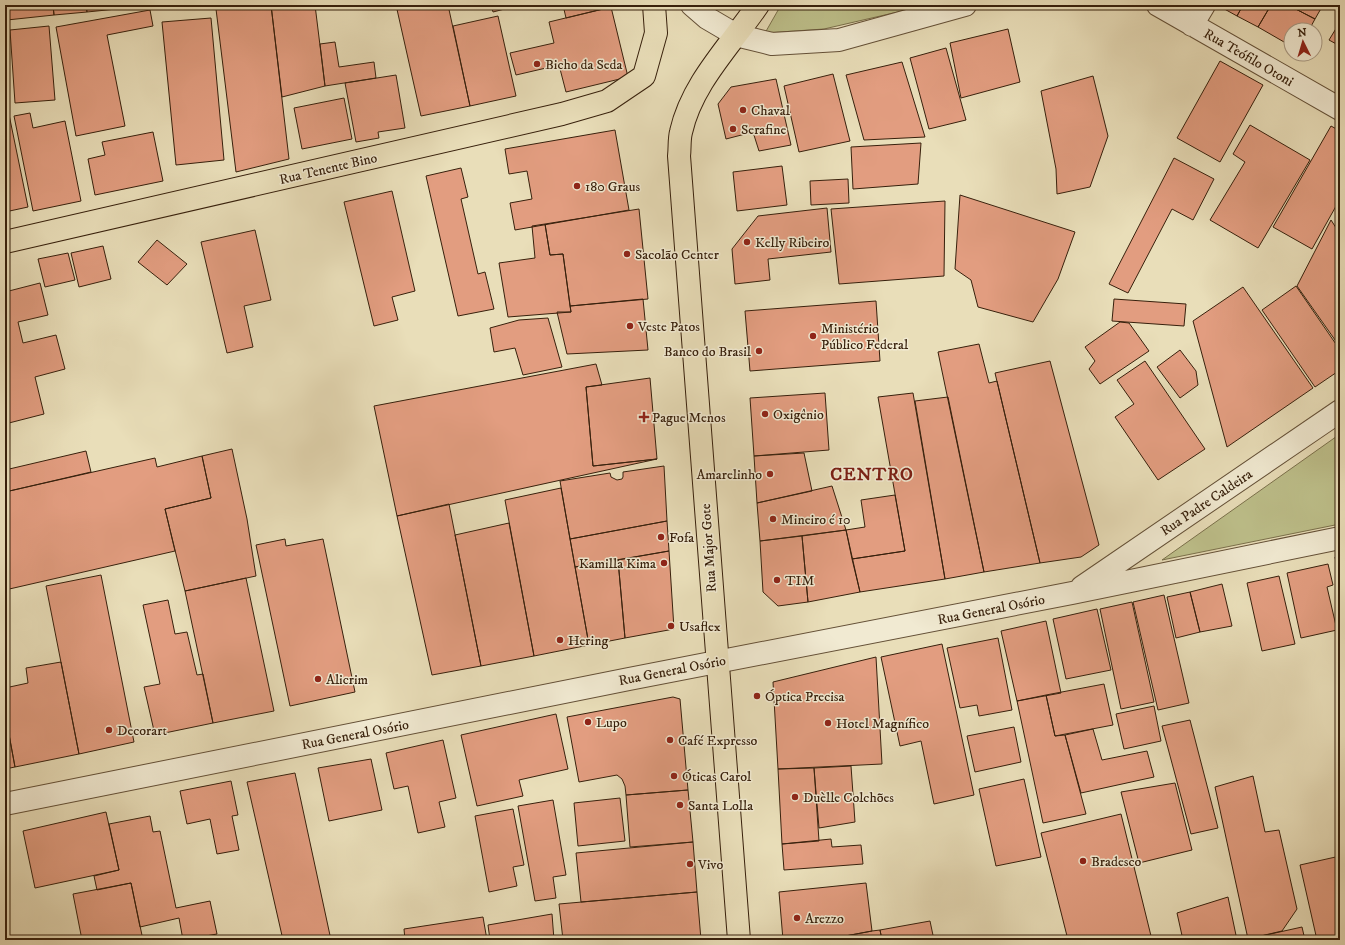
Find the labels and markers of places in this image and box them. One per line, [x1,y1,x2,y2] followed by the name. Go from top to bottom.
[545,56,623,74] place label: Bicho da Seda
[532,59,542,69] marker: Bicho da Seda
[751,102,791,120] place label: Chaval
[738,105,748,115] marker: Chaval
[741,121,786,139] place label: Serafine
[728,124,738,134] marker: Serafine
[585,178,640,196] place label: 180 Graus
[572,181,582,191] marker: 180 Graus
[755,234,829,252] place label: Kelly Ribeiro
[742,237,752,247] marker: Kelly Ribeiro
[635,246,720,264] place label: Sacolão Center
[622,249,632,259] marker: Sacolão Center
[637,318,700,336] place label: Veste Patos
[821,320,909,354] place label: Ministério Público Federal
[625,321,635,331] marker: Veste Patos
[808,331,818,341] marker: Ministério Público Federal
[664,343,752,361] place label: Banco do Brasil
[754,346,764,356] marker: Banco do Brasil
[773,406,824,424] place label: Oxigênio
[652,409,726,427] place label: Pague Menos
[760,409,770,419] marker: Oxigênio
[639,412,649,422] marker: Pague Menos
[696,466,762,484] place label: Amarelinho
[765,469,775,479] marker: Amarelinho
[781,511,851,529] place label: Mineiro é 10
[768,514,778,524] marker: Mineiro é 10
[669,529,694,547] place label: Fofa
[656,532,666,542] marker: Fofa
[579,555,656,573] place label: Kamilla Kima
[659,558,669,568] marker: Kamilla Kima
[785,572,814,590] place label: TIM
[772,575,782,585] marker: TIM
[679,618,721,636] place label: Usaflex
[666,621,676,631] marker: Usaflex
[568,632,608,650] place label: Hering
[555,635,565,645] marker: Hering
[326,671,369,689] place label: Alicrim
[313,674,323,684] marker: Alicrim
[765,688,844,706] place label: Óptica Precisa
[752,691,762,701] marker: Óptica Precisa
[596,714,627,732] place label: Lupo
[836,715,929,733] place label: Hotel Magnífico
[583,717,593,727] marker: Lupo
[823,718,833,728] marker: Hotel Magnífico
[117,722,167,740] place label: Decorart
[104,725,114,735] marker: Decorart
[678,732,758,750] place label: Café Expresso
[665,735,675,745] marker: Café Expresso
[682,768,752,786] place label: Óticas Carol
[669,771,679,781] marker: Óticas Carol
[803,789,894,807] place label: Duèlle Colchões
[790,792,800,802] marker: Duèlle Colchões
[688,797,753,815] place label: Santa Lolla
[675,800,685,810] marker: Santa Lolla
[1091,853,1141,871] place label: Bradesco
[697,856,723,874] place label: Vivo
[1078,856,1088,866] marker: Bradesco
[685,859,695,869] marker: Vivo
[805,910,844,928] place label: Arezzo
[792,913,802,923] marker: Arezzo

